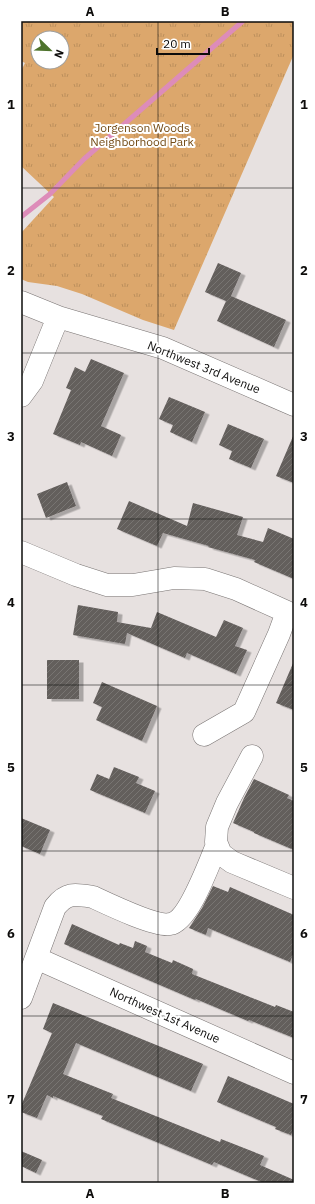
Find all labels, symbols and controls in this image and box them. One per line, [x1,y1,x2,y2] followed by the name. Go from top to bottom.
[86,3,95,20] text: A
[221,3,230,20] text: B
[30,30,70,70] north arrow
[157,30,209,56] scale bar
[163,36,191,51] text: 20 m
[51,48,67,60] text: N
[7,96,15,113] text: 1
[300,96,308,113] text: 1
[90,120,194,149] park label: Jorgenson Woods Neighborhood Park
[7,262,15,279] text: 2
[300,262,308,279] text: 2
[145,337,263,397] street label: Northwest 3rd Avenue
[7,428,15,445] text: 3
[300,428,308,445] text: 3
[7,594,15,611] text: 4
[300,594,308,611] text: 4
[7,759,15,776] text: 5
[300,759,308,776] text: 5
[7,925,15,942] text: 6
[300,925,308,942] text: 6
[107,984,223,1046] street label: Northwest 1st Avenue
[7,1091,15,1108] text: 7
[300,1091,308,1108] text: 7
[86,1185,95,1202] text: A
[221,1185,230,1202] text: B

